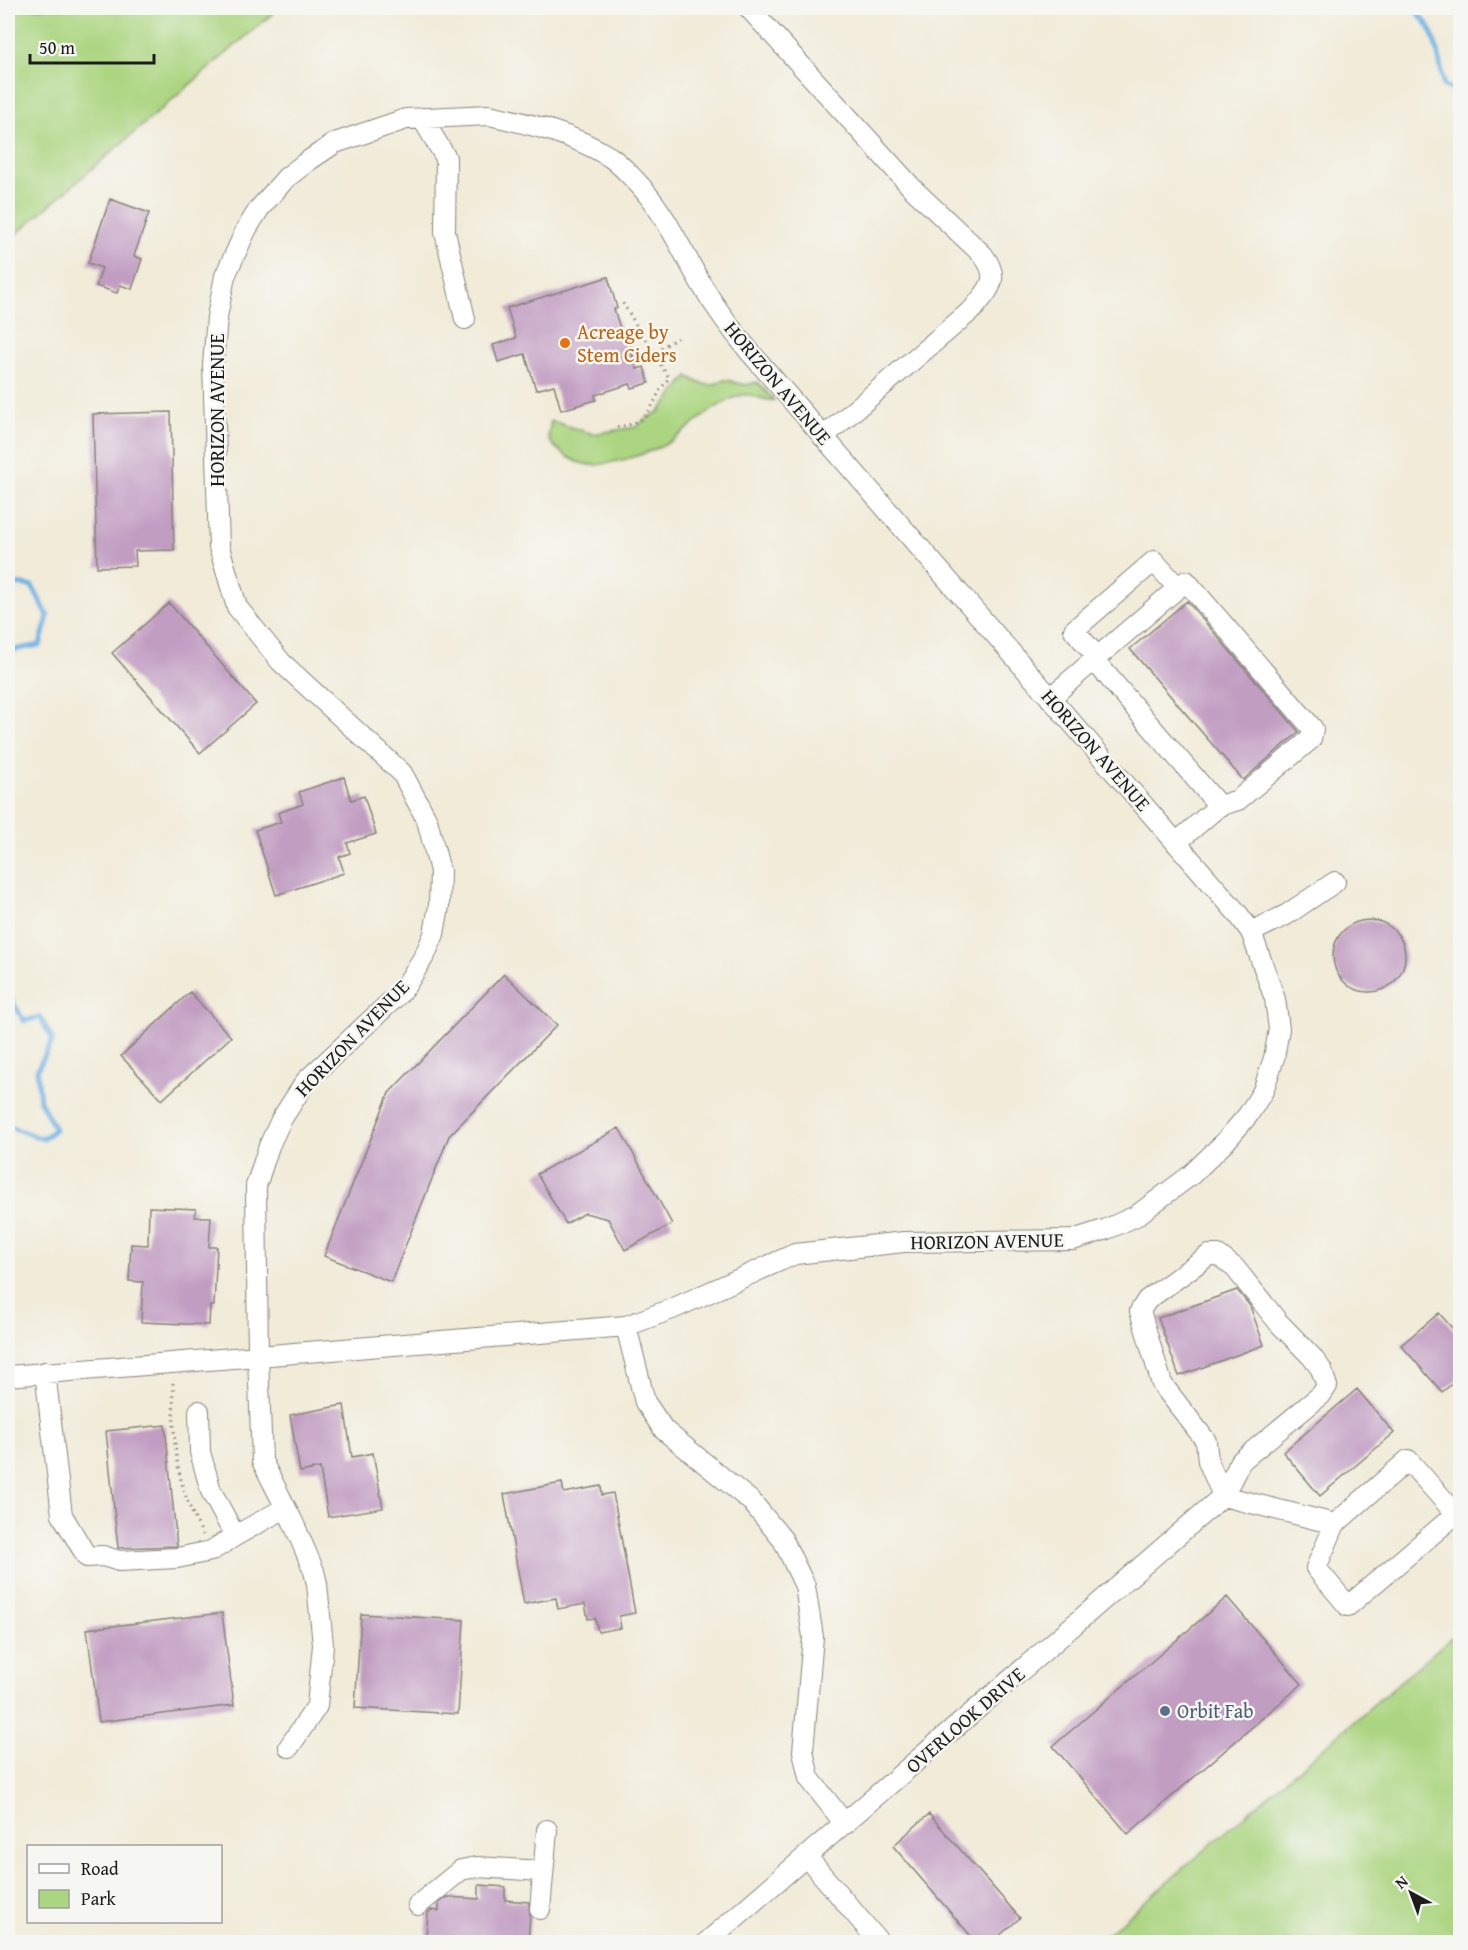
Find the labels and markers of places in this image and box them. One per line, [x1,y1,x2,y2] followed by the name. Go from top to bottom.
[577,317,677,369] place label: Acreage by Stem Ciders
[558,336,572,350] marker: Acreage by Stem Ciders
[1177,1696,1254,1725] place label: Orbit Fab
[1158,1704,1172,1718] marker: Orbit Fab

